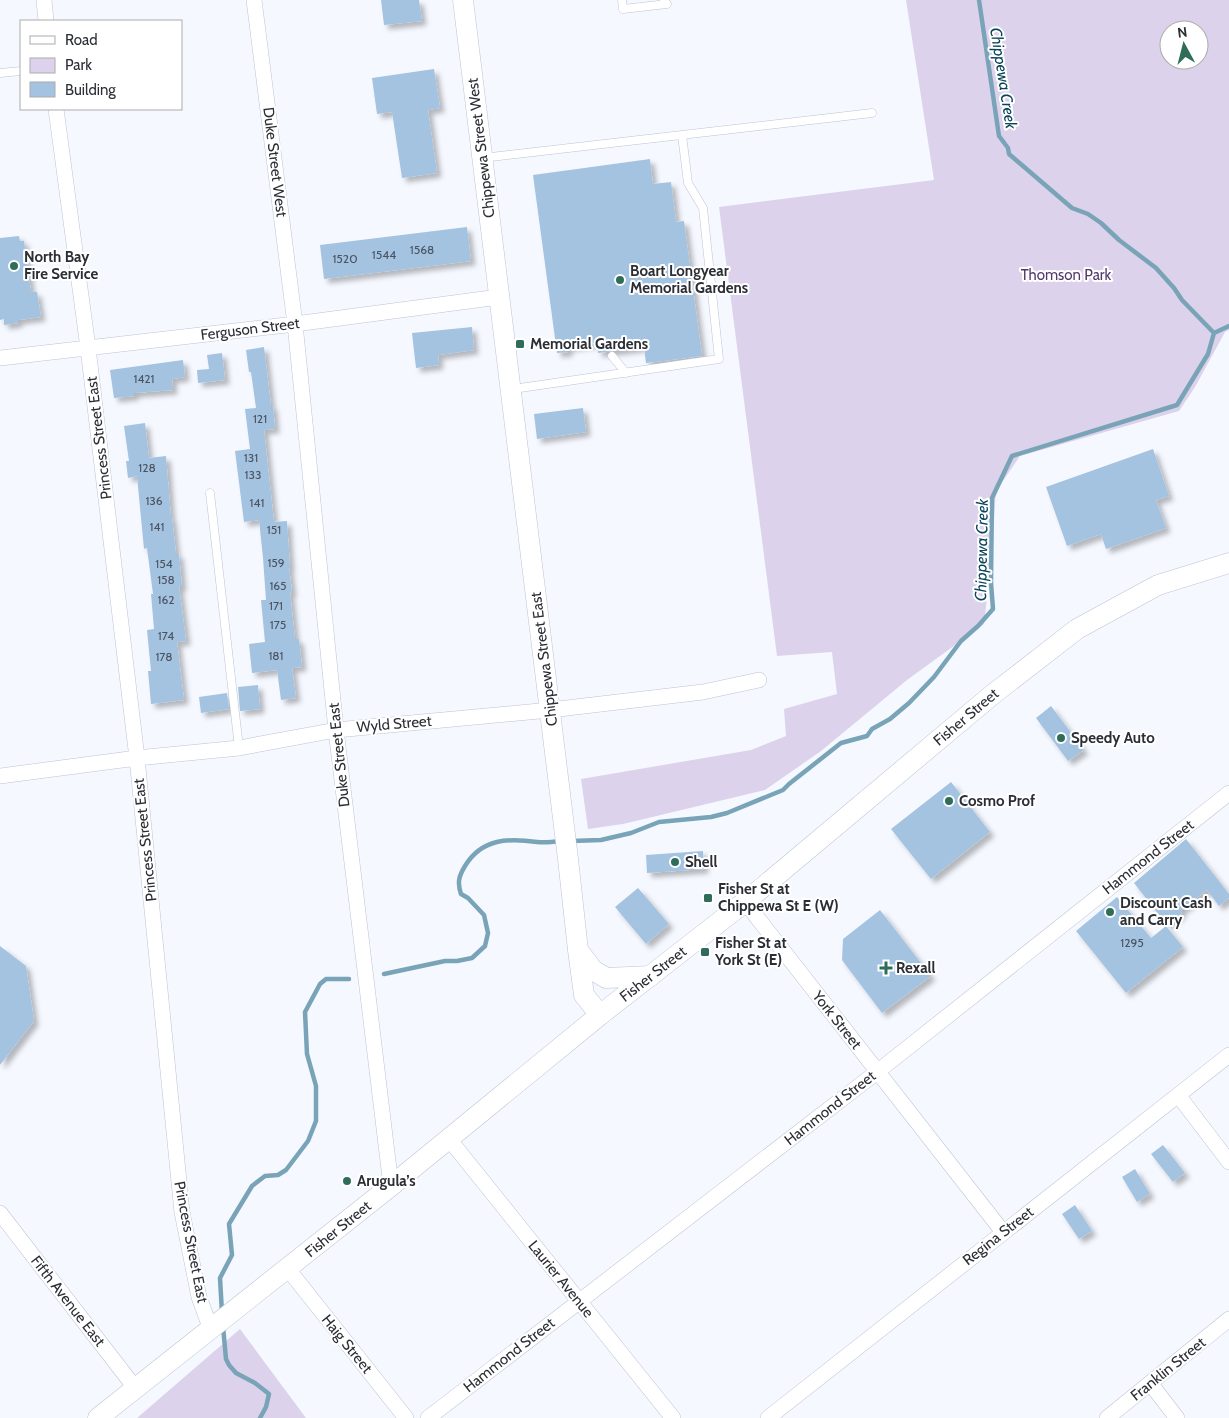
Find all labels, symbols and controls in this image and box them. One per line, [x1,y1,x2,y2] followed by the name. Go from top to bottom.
[20,20,182,110] legend
[1159,20,1209,70] north arrow
[1176,23,1188,42] text: N
[986,26,1021,131] water label: Chippewa Creek
[65,31,98,49] text: Road
[65,56,92,74] text: Park
[463,77,499,219] street label: Chippewa Street West
[65,81,116,99] text: Building
[259,106,291,218] street label: Duke Street West
[410,242,434,257] house number: 1568
[372,247,396,262] house number: 1544
[24,248,98,283] place label: North Bay Fire Service
[332,251,358,266] house number: 1520
[8,260,20,272] marker: North Bay Fire Service
[630,262,748,297] place label: Boart Longyear Memorial Gardens
[1021,266,1112,284] park label: Thomson Park
[614,274,626,286] marker: Boart Longyear Memorial Gardens
[199,314,301,344] street label: Ferguson Street
[530,335,648,353] place label: Memorial Gardens
[514,338,526,350] marker: Memorial Gardens
[133,371,155,386] house number: 1421
[83,376,115,500] street label: Princess Street East
[253,411,267,426] house number: 121
[244,450,258,465] house number: 131
[138,460,156,475] house number: 128
[245,467,261,482] house number: 133
[145,493,163,508] house number: 136
[250,495,264,510] house number: 141
[971,498,992,601] water label: Chippewa Creek
[150,519,164,534] house number: 141
[267,522,281,537] house number: 151
[267,555,285,570] house number: 159
[155,556,173,571] house number: 154
[157,572,175,587] house number: 158
[269,578,287,593] house number: 165
[527,591,561,727] street label: Chippewa Street East
[157,592,175,607] house number: 162
[269,598,283,613] house number: 171
[270,617,286,632] house number: 175
[158,628,174,643] house number: 174
[268,648,284,663] house number: 181
[155,649,173,664] house number: 178
[930,685,1002,749] street label: Fisher Street
[325,702,353,808] street label: Duke Street East
[356,712,432,736] street label: Wyld Street
[1071,729,1155,747] place label: Speedy Auto
[1055,732,1067,744] marker: Speedy Auto
[130,778,160,902] street label: Princess Street East
[959,792,1035,810] place label: Cosmo Prof
[943,795,955,807] marker: Cosmo Prof
[1099,816,1197,898] street label: Hammond Street
[685,853,718,871] place label: Shell
[669,856,681,868] marker: Shell
[718,880,839,915] place label: Fisher St at Chippewa St E (W)
[702,892,714,904] marker: Fisher St at Chippewa St E (W)
[1120,894,1212,929] place label: Discount Cash and Carry
[1104,906,1116,918] marker: Discount Cash and Carry
[714,934,787,969] place label: Fisher St at York St (E)
[1120,935,1144,950] house number: 1295
[616,942,690,1006] street label: Fisher Street
[699,946,711,958] marker: Fisher St at York St (E)
[896,959,936,977] place label: Rexall
[880,962,892,974] marker: Rexall
[808,987,865,1053] street label: York Street
[781,1067,879,1149] street label: Hammond Street
[357,1172,416,1190] place label: Arugula’s
[341,1175,353,1187] marker: Arugula’s
[170,1180,212,1304] street label: Princess Street East
[301,1197,375,1261] street label: Fisher Street
[959,1203,1037,1269] street label: Regina Street
[524,1237,598,1321] street label: Laurier Avenue
[27,1252,109,1350] street label: Fifth Avenue East
[318,1311,376,1377] street label: Haig Street
[460,1314,558,1396] street label: Hammond Street
[1127,1333,1209,1405] street label: Franklin Street

